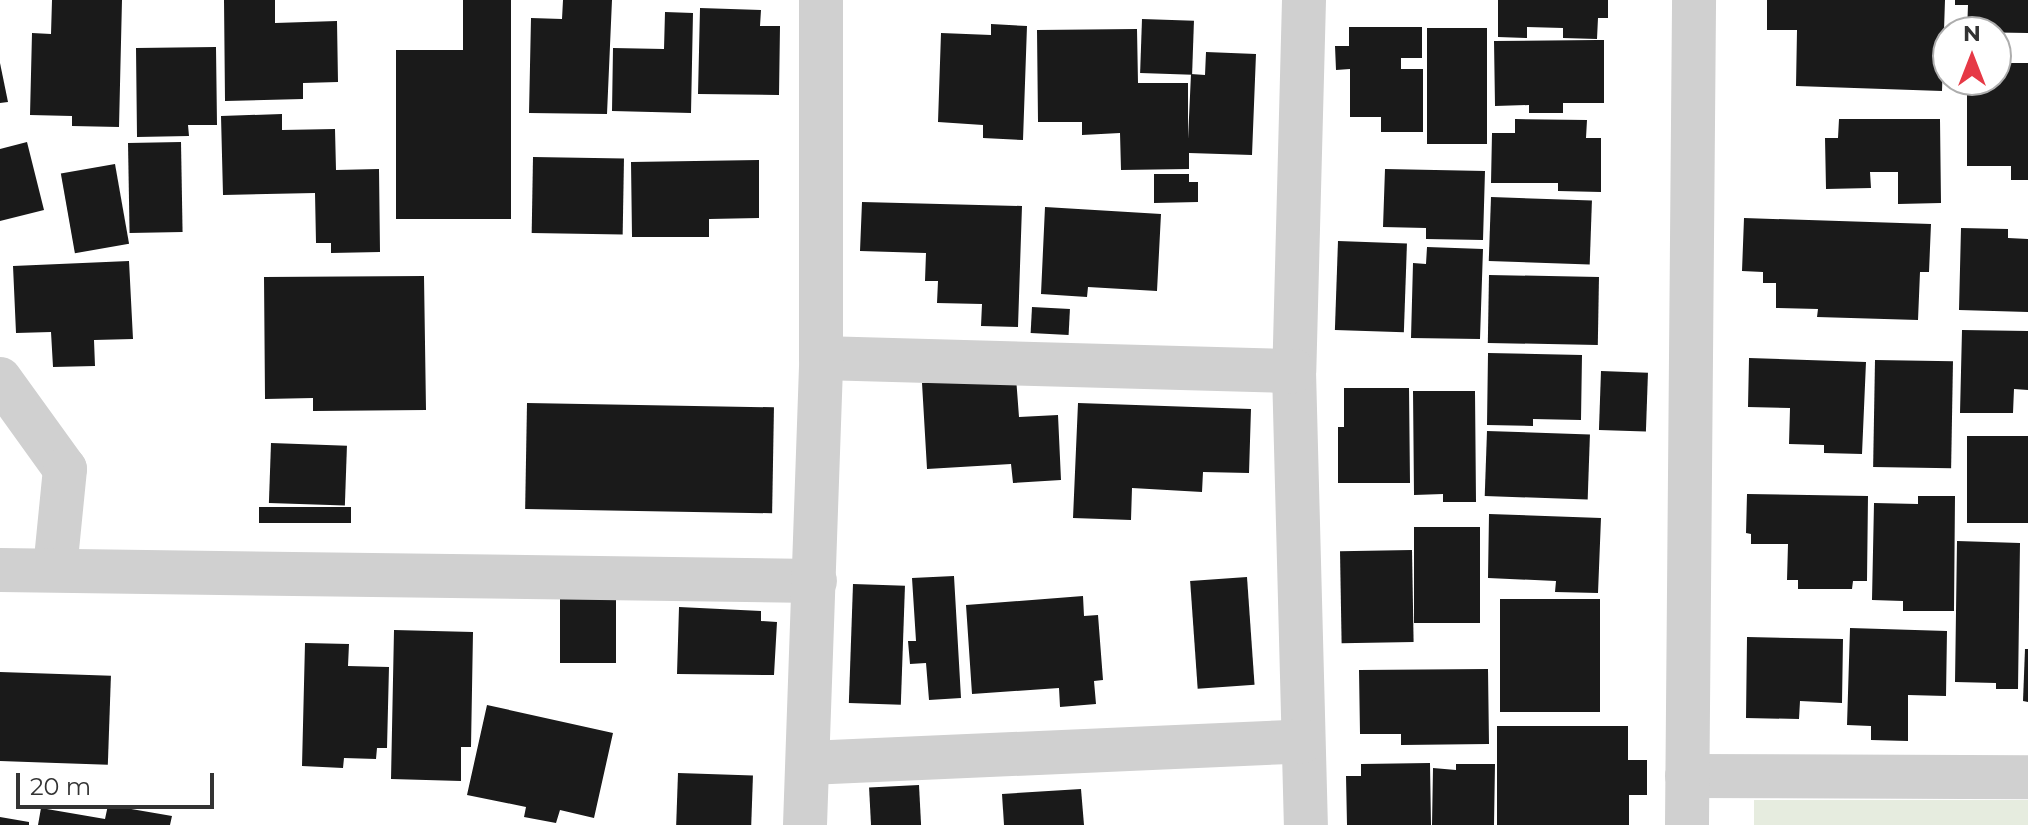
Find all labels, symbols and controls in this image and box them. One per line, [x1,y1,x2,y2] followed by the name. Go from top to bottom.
[1932,16,2012,96] north arrow
[1963,20,1981,47] text: N
[20,757,218,807] scale bar
[30,772,91,801] text: 20 m

